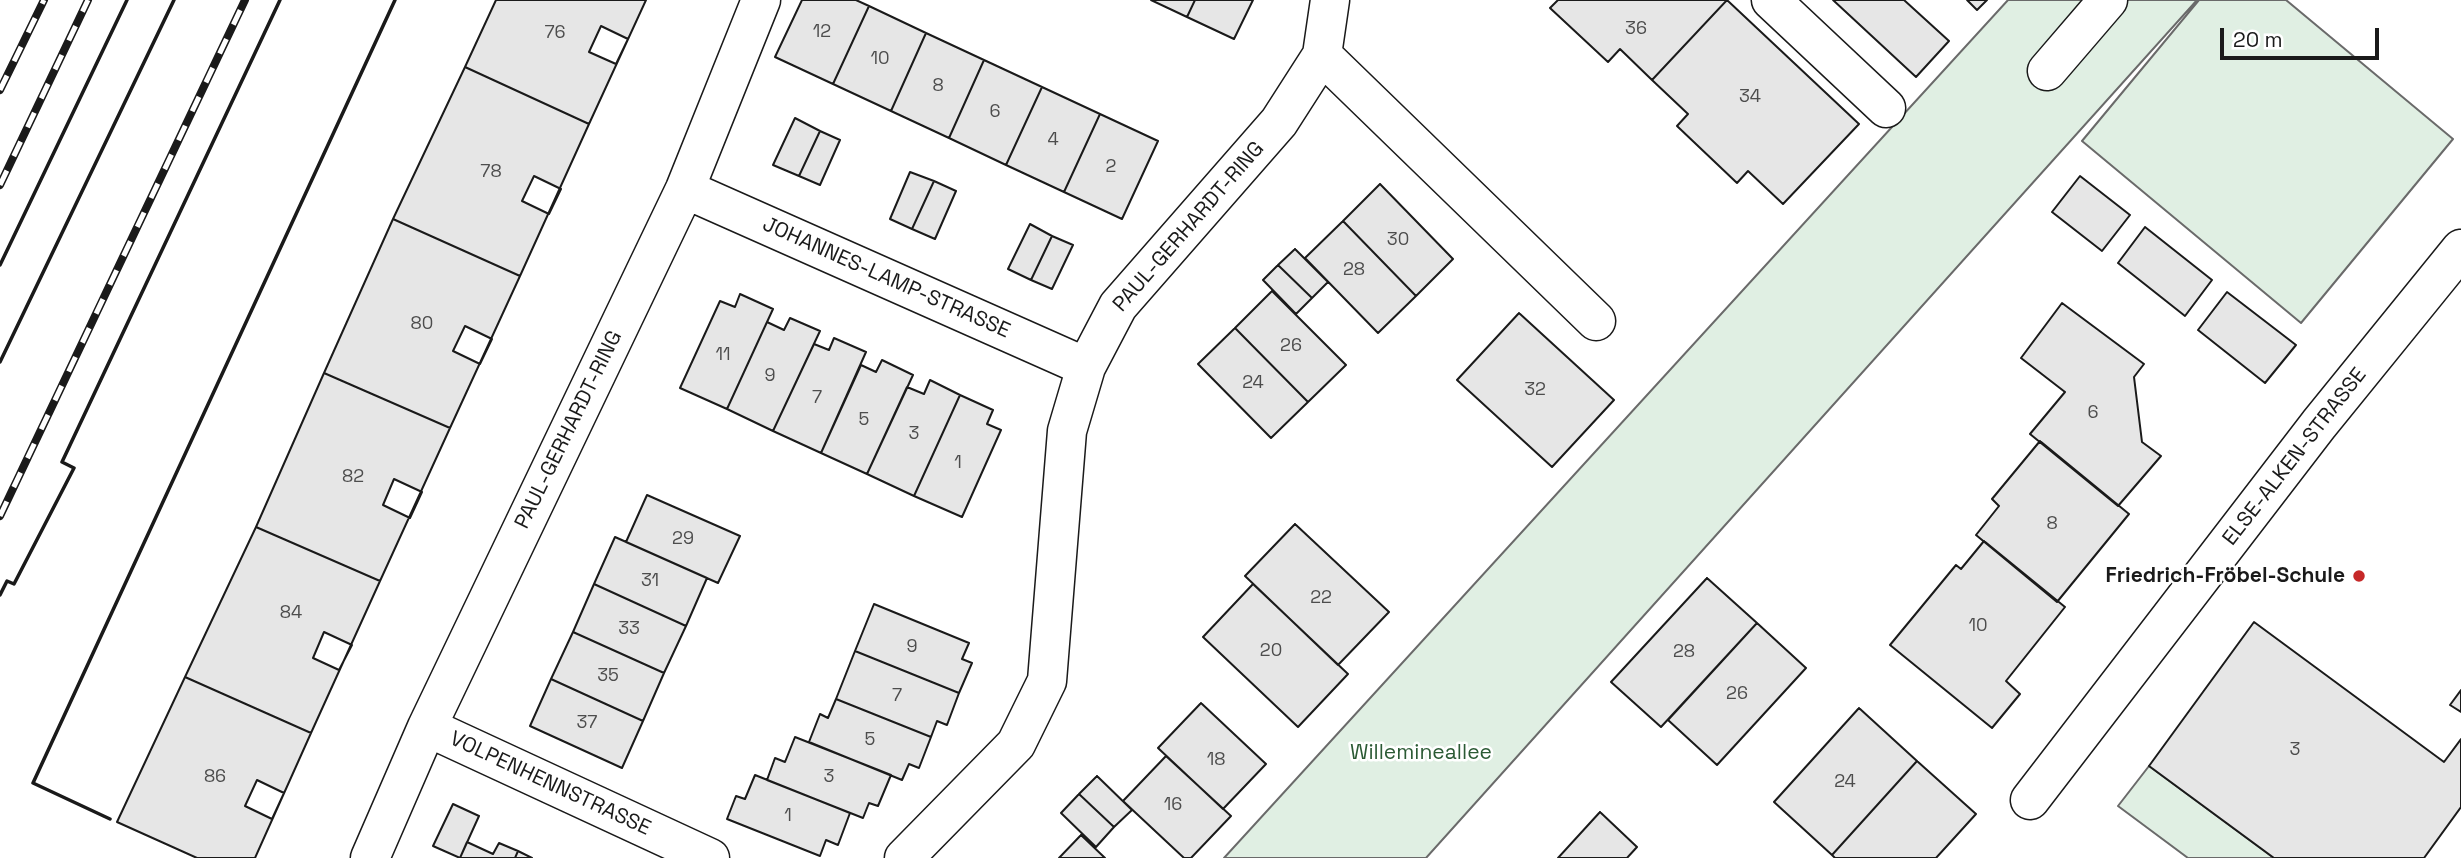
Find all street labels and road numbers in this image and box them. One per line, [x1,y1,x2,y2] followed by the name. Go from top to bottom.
[1108,137,1270,317] street label: PAUL-GERHARDT-RING
[758,212,1014,344] street label: JOHANNES-LAMP-STRASSE
[510,327,628,533] street label: PAUL-GERHARDT-RING
[2218,363,2372,551] street label: ELSE-ALKEN-STRASSE
[446,726,654,842] street label: VOLPENHENNSTRASSE

